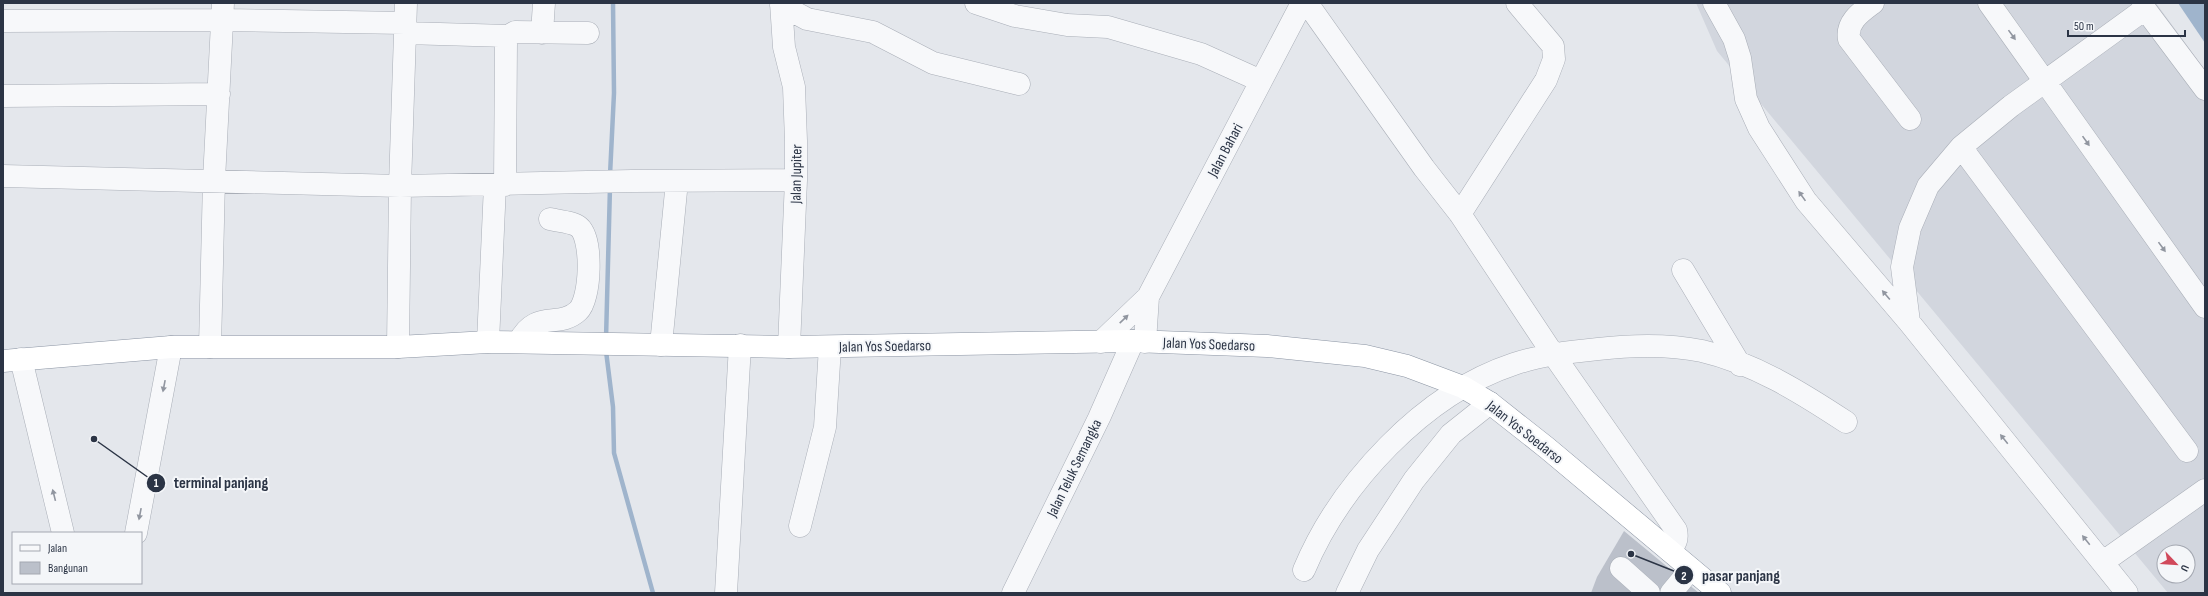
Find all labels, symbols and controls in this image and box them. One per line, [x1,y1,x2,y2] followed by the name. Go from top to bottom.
[2068,12,2185,38] scale bar
[2074,19,2094,34] text: 50 m
[2008,29,2016,40] one-way arrow
[1203,120,1248,181] street label: Jalan Bahari
[2082,136,2090,147] one-way arrow
[786,143,807,205] street label: Jalan Jupiter
[1798,191,1806,201] one-way arrow
[2158,242,2166,253] one-way arrow
[1882,290,1891,301] one-way arrow
[1119,314,1129,324] one-way arrow
[1162,333,1255,356] street label: Jalan Yos Soedarso
[838,336,931,357] street label: Jalan Yos Soedarso
[161,380,167,392] one-way arrow
[1482,396,1567,468] street label: Jalan Yos Soedarso
[1042,416,1106,521] street label: Jalan Teluk Semangka
[1999,434,2008,445] one-way arrow
[146,469,276,497] callout: terminal panjang
[174,474,268,493] text: terminal panjang
[154,476,159,491] text: 1
[51,489,57,501] one-way arrow
[137,507,143,520] one-way arrow
[12,532,142,584] legend
[2081,535,2090,546] one-way arrow
[47,541,67,556] text: Jalan
[2156,544,2196,584] north arrow
[48,561,88,576] text: Bangunan
[1674,561,1788,589] callout: pasar panjang
[2177,563,2192,574] text: U
[1702,567,1780,586] text: pasar panjang
[1681,569,1687,584] text: 2

